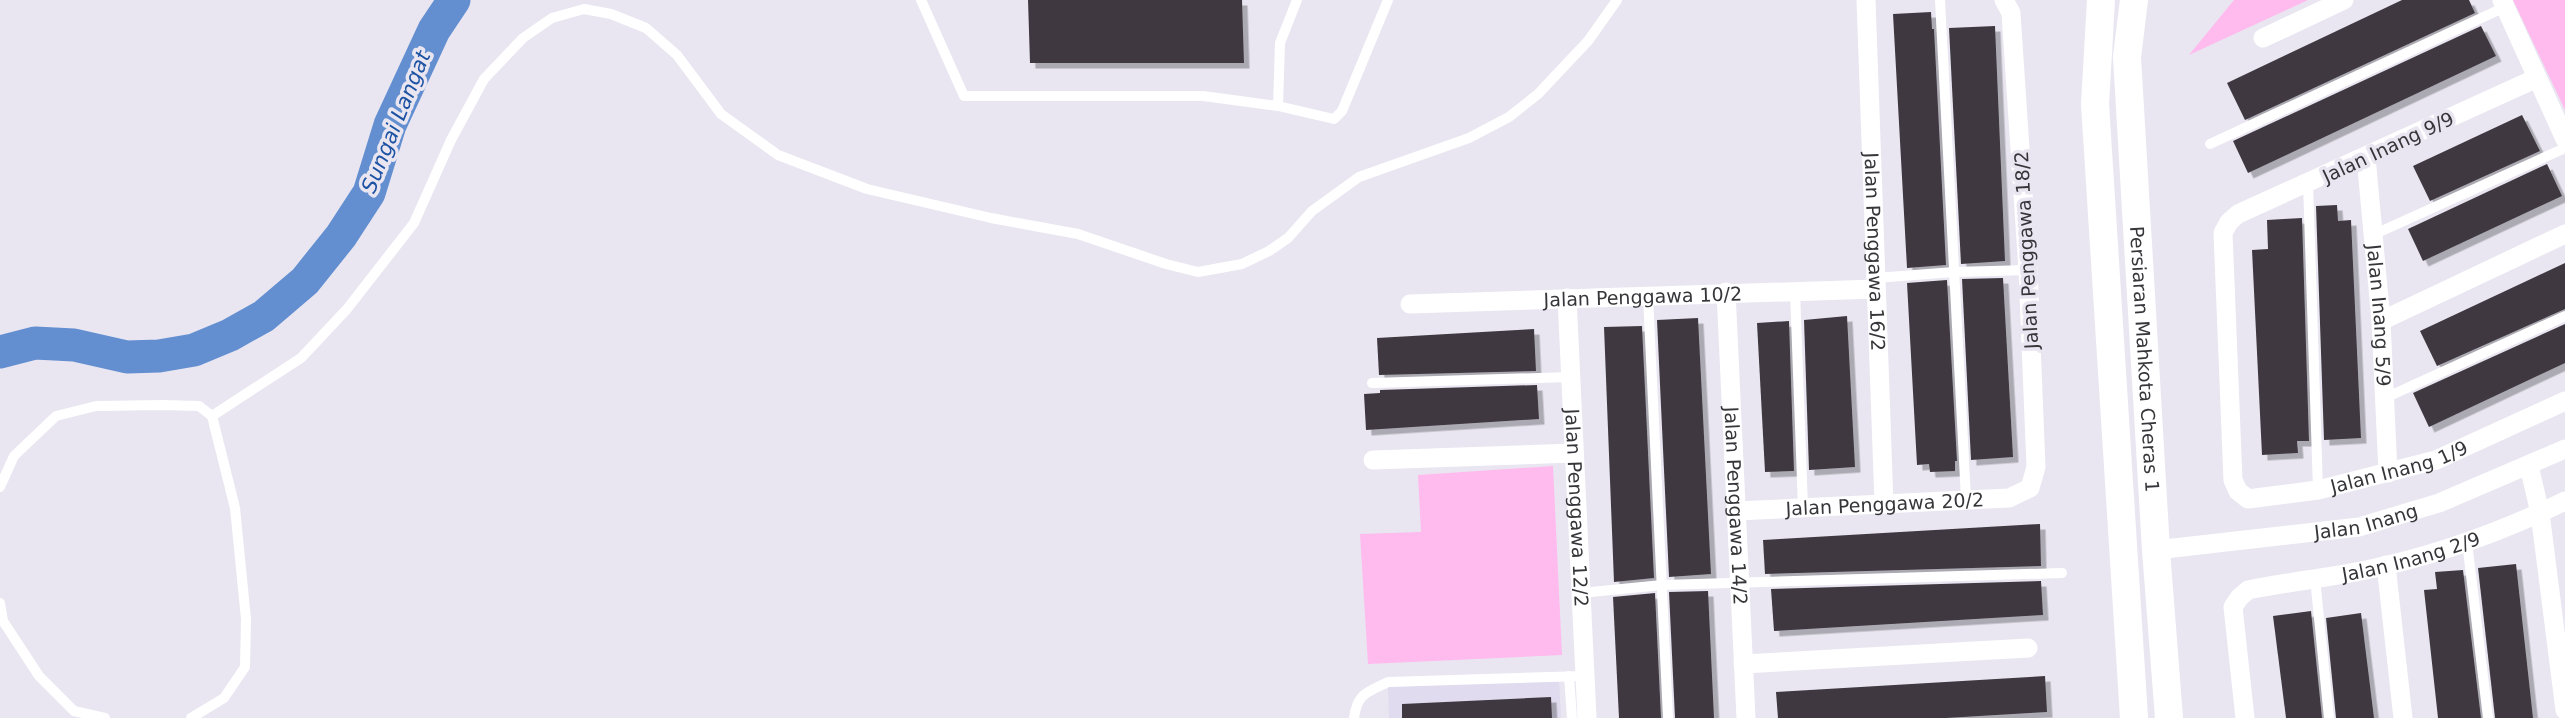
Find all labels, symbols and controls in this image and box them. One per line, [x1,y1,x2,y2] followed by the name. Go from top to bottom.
[357,47,436,196] water label: Sungai Langat
[2318,107,2457,187] street label: Jalan Inang 9/9
[2010,150,2042,351] street label: Jalan Penggawa 18/2
[1860,151,1890,351] street label: Jalan Penggawa 16/2
[2126,225,2164,493] street label: Persiaran Mahkota Cheras 1
[2363,242,2395,387] street label: Jalan Inang 5/9
[1542,282,1742,311] street label: Jalan Penggawa 10/2
[1720,405,1752,605] street label: Jalan Penggawa 14/2
[1561,407,1593,607] street label: Jalan Penggawa 12/2
[2327,436,2471,498] street label: Jalan Inang 1/9
[1784,488,1985,520] street label: Jalan Penggawa 20/2
[2312,499,2420,543] street label: Jalan Inang
[2339,527,2483,585] street label: Jalan Inang 2/9

